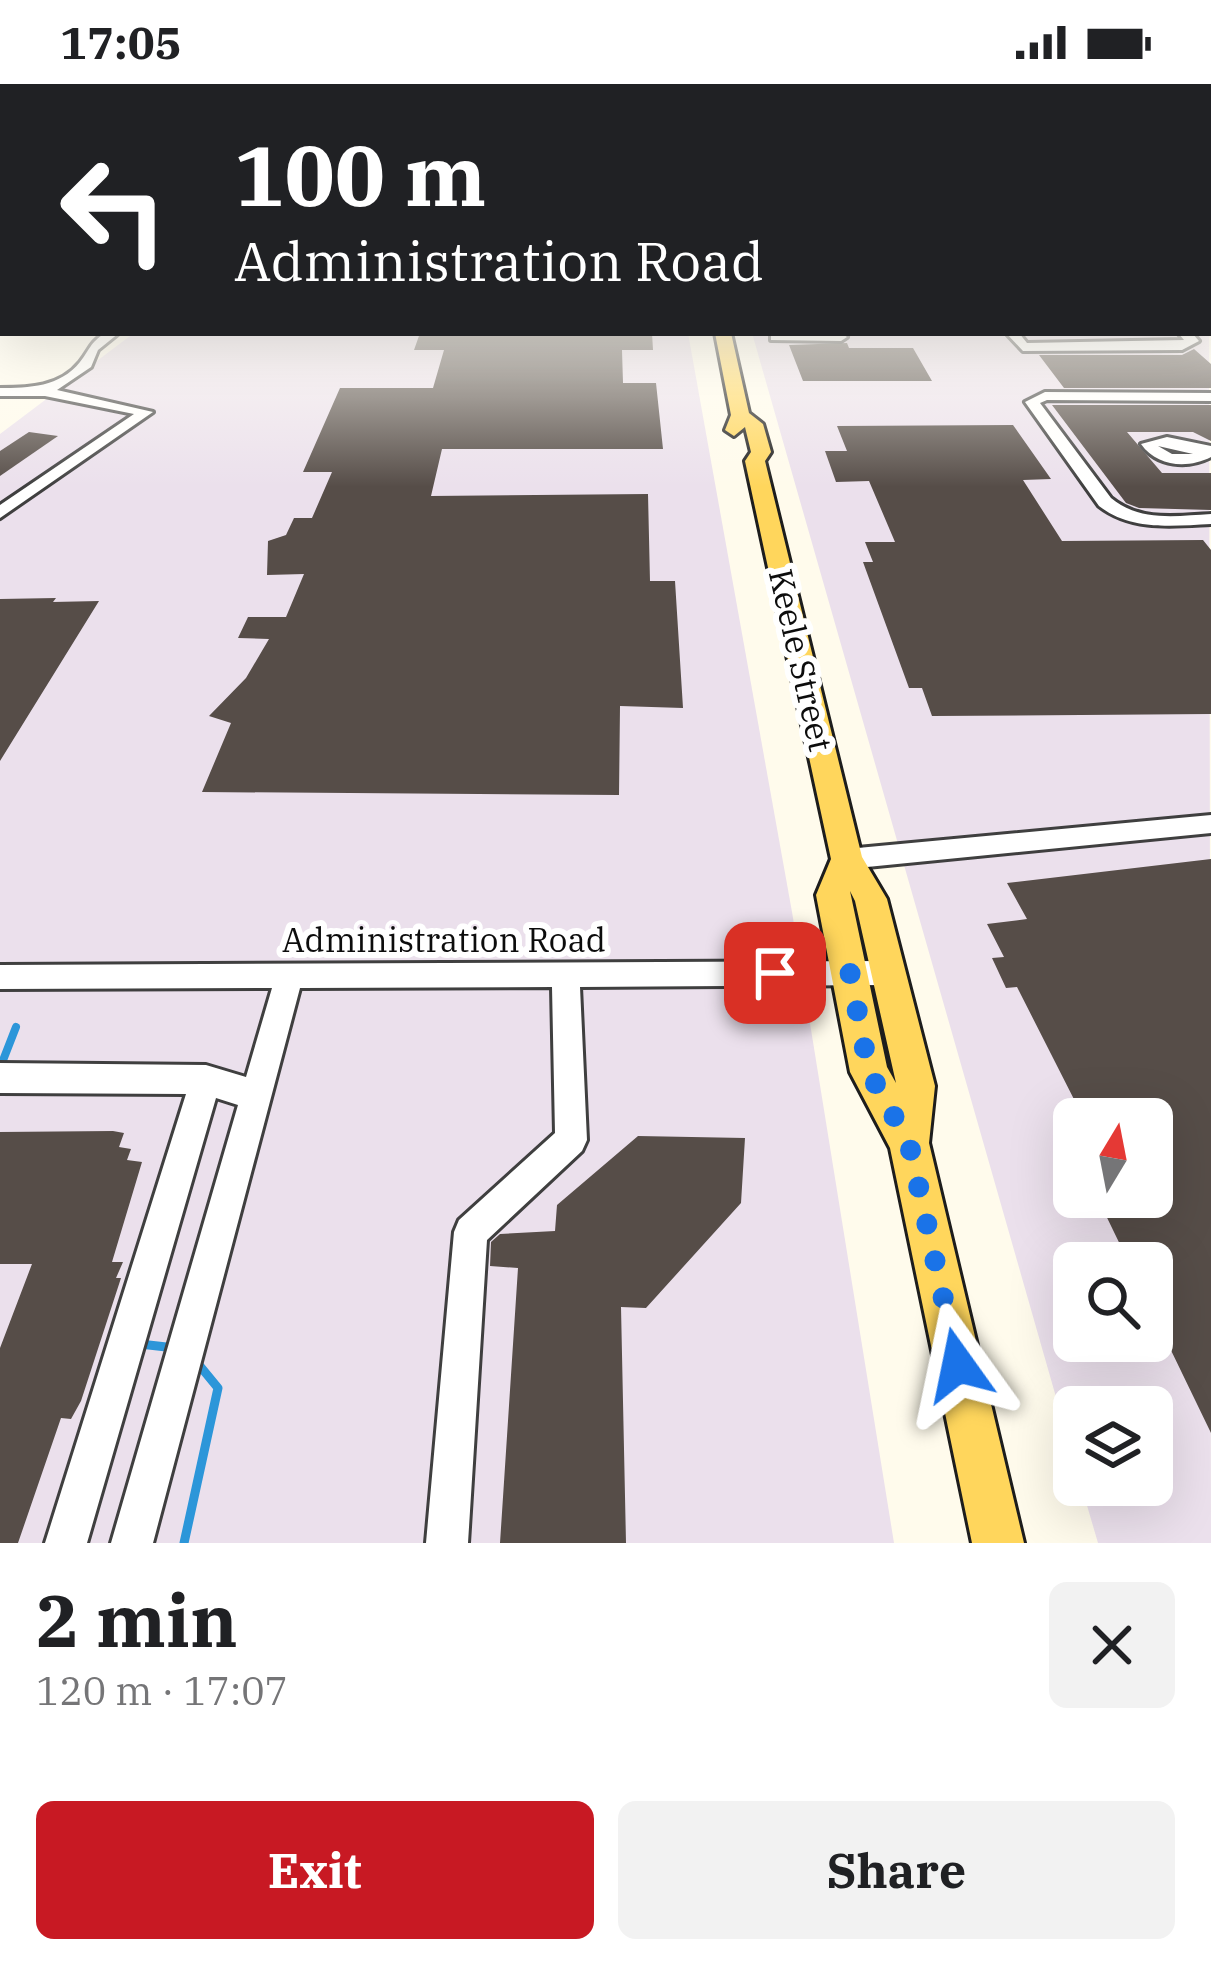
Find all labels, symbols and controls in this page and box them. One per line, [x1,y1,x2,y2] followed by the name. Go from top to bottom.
[60,13,182,71] text: 17:05
[234,120,486,229] text: 100 m
[36,132,192,288] icon: left
[234,226,764,296] text: Administration Road
[760,565,843,755] street label: Keele Street
[282,918,606,961] street label: Administration Road
[724,922,826,1024] pin
[742,940,808,1006] icon: arrive
[1053,1098,1173,1218] north arrow
[1053,1098,1173,1506] map controls
[1053,1242,1173,1362] button: search
[895,1302,1021,1428] position arrow
[1053,1386,1173,1506] button: layers
[36,1573,238,1667] text: 2 min
[1049,1582,1175,1708] button: close
[36,1665,288,1716] text: 120 m · 17:07
[36,1801,594,1939] button: Exit
[618,1801,1175,1939] button: Share

